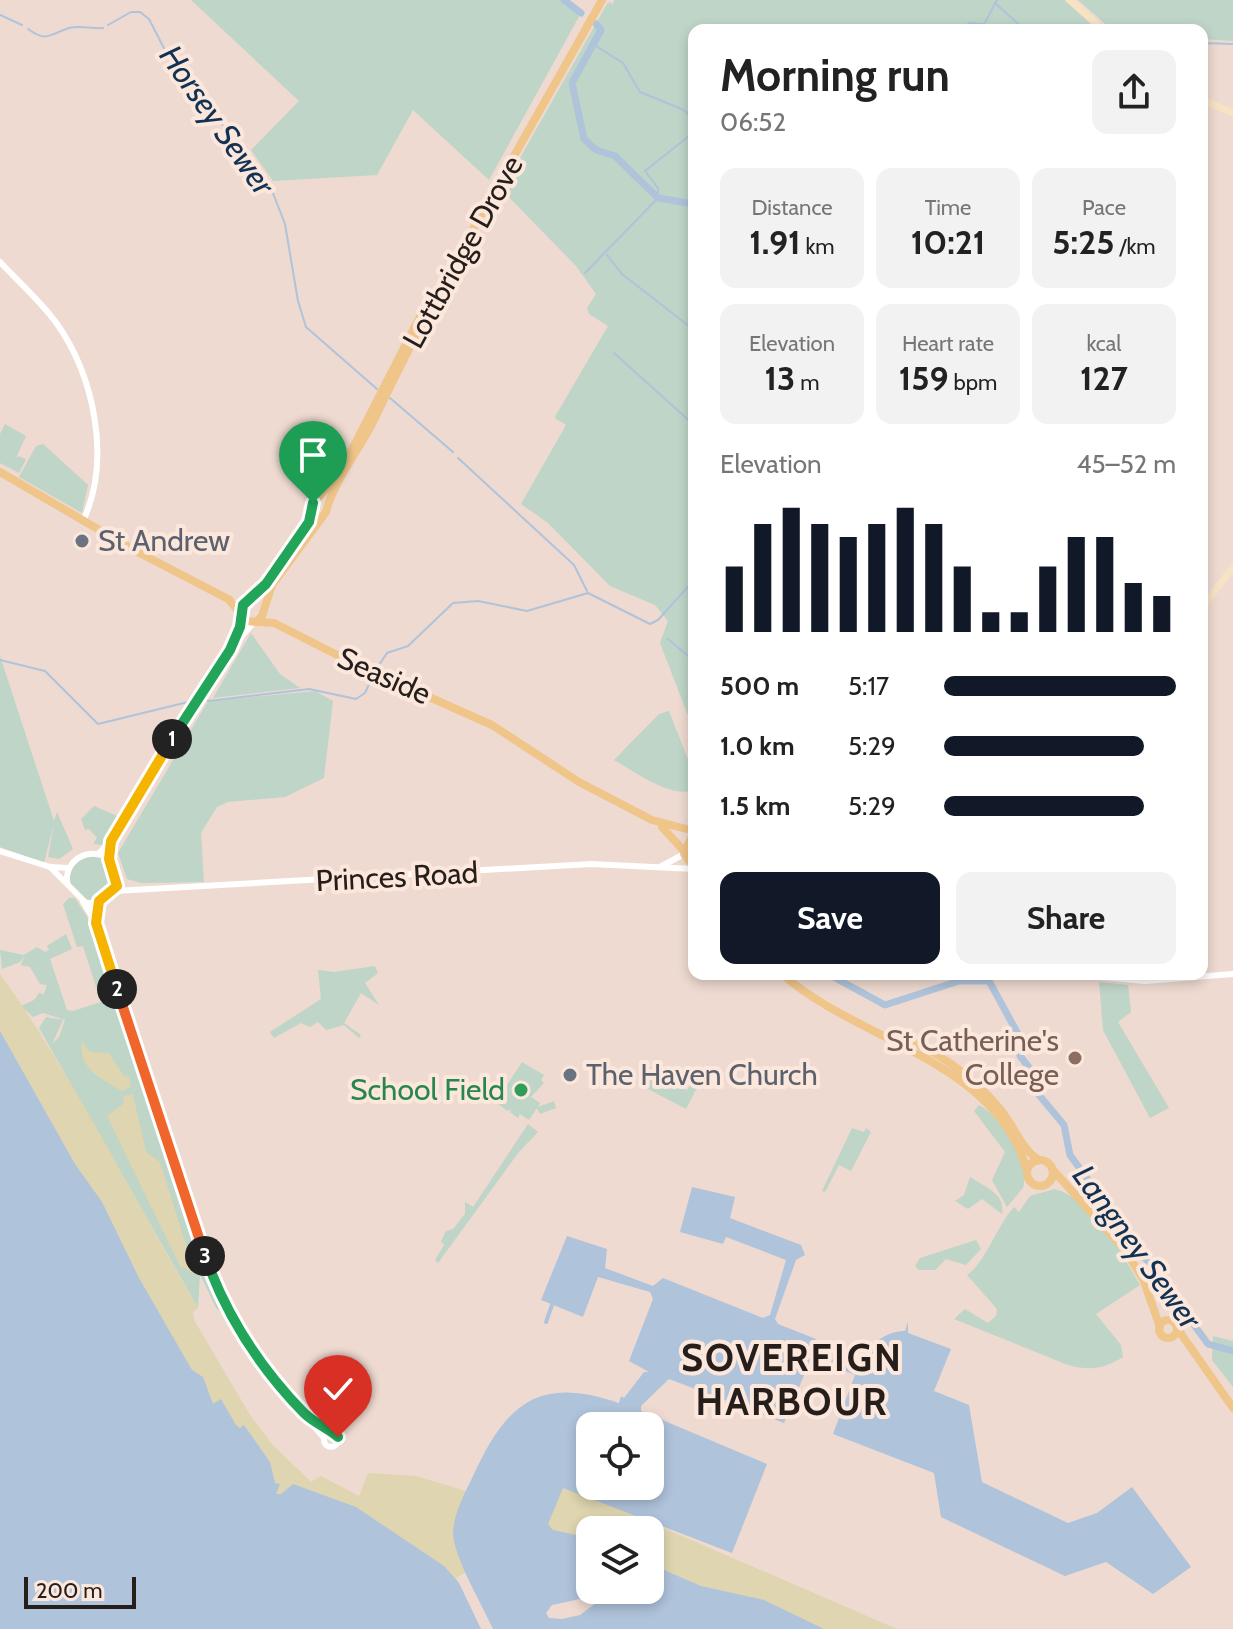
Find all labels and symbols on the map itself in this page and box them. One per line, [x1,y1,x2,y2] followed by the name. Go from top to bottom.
[152,37,284,203] water label: Horsey Sewer
[394,149,531,354] street label: Lottbridge Drove
[279,421,347,503] pin
[98,522,230,559] place label: St Andrew
[73,532,91,550] marker: St Andrew
[332,639,437,712] street label: Seaside
[152,719,192,759] pin: 1
[315,854,479,899] street label: Princes Road
[97,969,137,1009] pin: 2
[886,1022,1059,1093] place label: St Catherine's College
[1066,1049,1084,1067] marker: St Catherine's College
[586,1056,818,1093] place label: The Haven Church
[561,1066,579,1084] marker: The Haven Church
[350,1071,505,1108] place label: School Field
[512,1081,530,1099] marker: School Field
[1065,1157,1211,1337] water label: Langney Sewer
[185,1236,225,1276] pin: 3
[681,1334,903,1425] district label: SOVEREIGN HARBOUR
[304,1355,372,1437] pin
[24,1573,136,1609] scale bar

